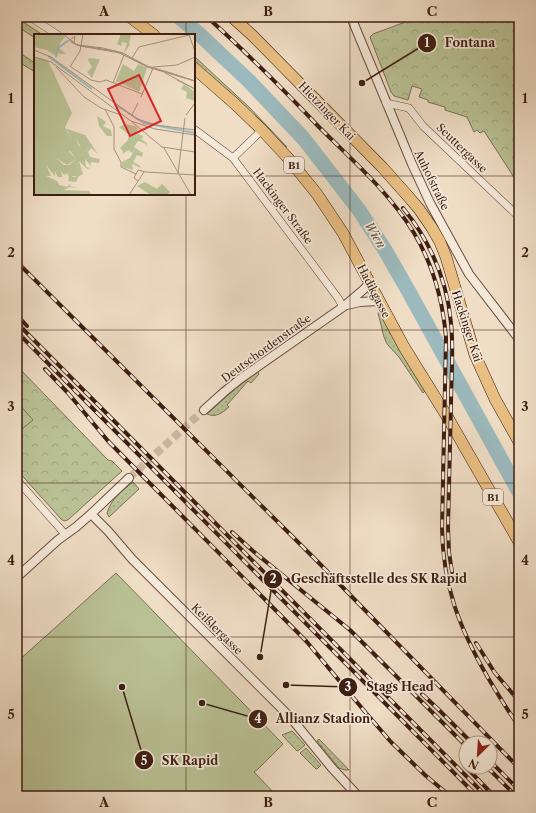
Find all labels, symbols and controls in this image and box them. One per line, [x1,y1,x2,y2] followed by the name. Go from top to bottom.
[98,3,110,19] text: A
[263,3,273,19] text: B
[427,3,437,19] text: C
[417,31,503,55] callout: Fontana
[34,34,195,195] inset map
[424,35,430,50] text: 1
[445,35,496,50] text: Fontana
[296,79,359,144] street label: Hietzinger Kai
[8,90,14,106] text: 1
[522,90,528,106] text: 1
[434,120,490,176] street label: Seuttergasse
[411,147,453,212] street label: Auhofstraße
[284,157,304,173] road number: B1
[250,165,316,247] street label: Hackinger Straße
[362,219,389,251] water label: Wien
[7,244,15,260] text: 2
[521,244,529,260] text: 2
[354,262,394,320] street label: Hadikgasse
[449,288,485,364] street label: Hackinger Kai
[219,311,313,385] street label: Deutschordenstraße
[7,398,15,414] text: 3
[521,398,529,414] text: 3
[483,489,503,505] road number: B1
[7,552,15,568] text: 4
[521,552,529,568] text: 4
[263,567,475,591] callout: Geschäftsstelle des SK Rapid
[269,571,277,586] text: 2
[291,571,467,586] text: Geschäftsstelle des SK Rapid
[188,600,246,658] street label: Keißlergasse
[338,675,442,699] callout: Stags Head
[345,679,352,694] text: 3
[366,679,434,694] text: Stags Head
[7,706,15,722] text: 5
[521,706,529,722] text: 5
[248,707,378,731] callout: Allianz Stadion
[254,711,262,726] text: 4
[275,711,371,726] text: Allianz Stadion
[458,735,498,775] north arrow
[134,748,227,772] callout: SK Rapid
[141,753,148,768] text: 5
[162,753,218,768] text: SK Rapid
[466,756,481,772] text: N
[98,794,110,810] text: A
[263,794,273,810] text: B
[427,794,437,810] text: C

